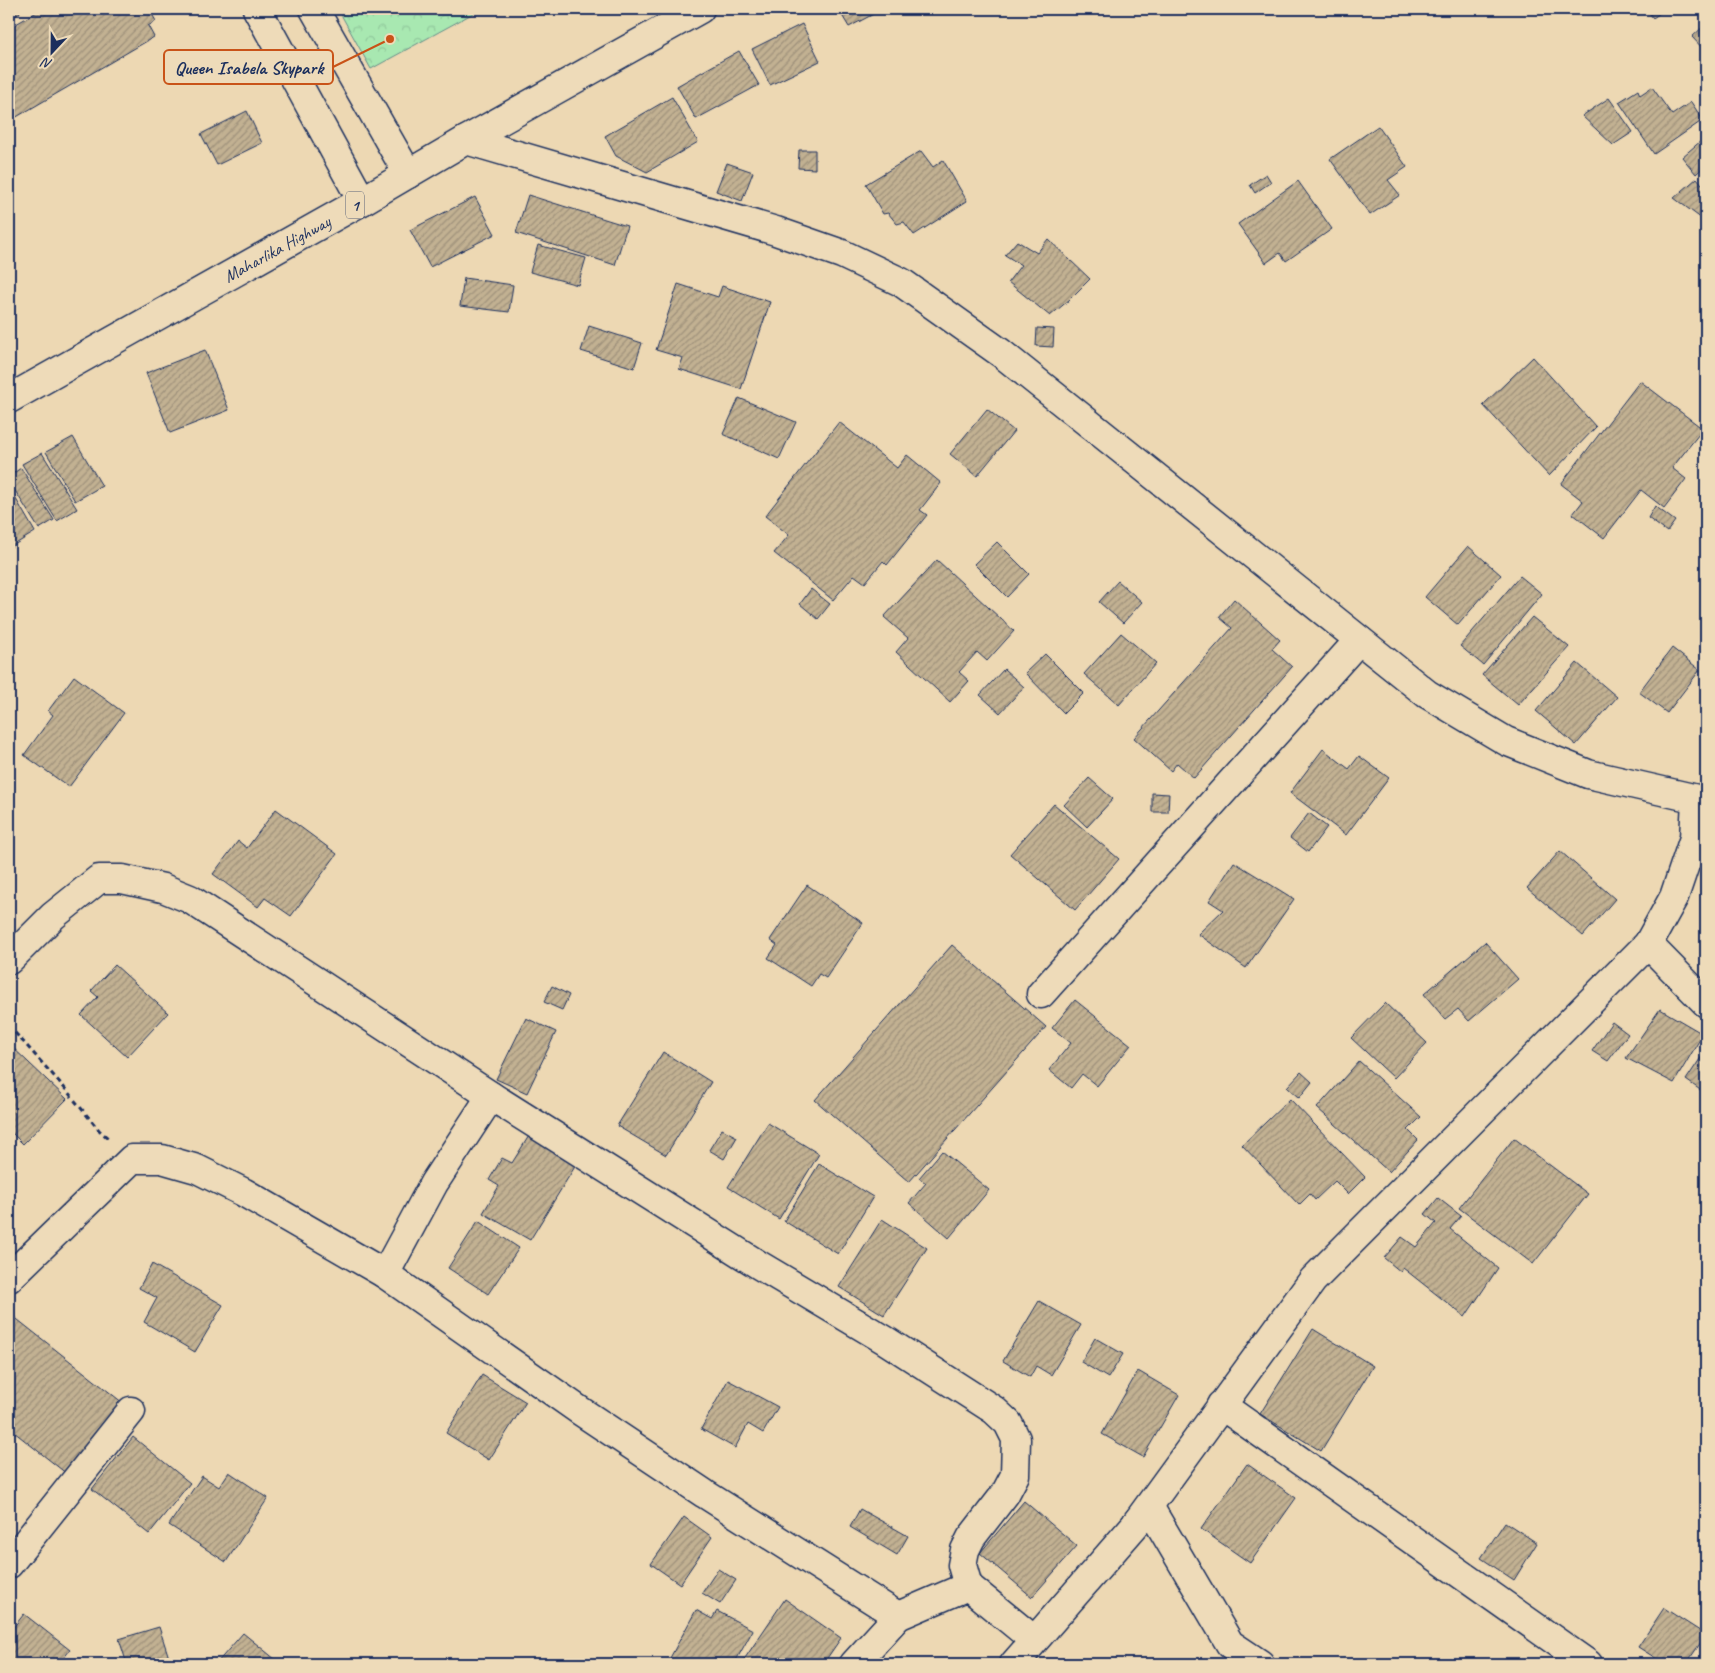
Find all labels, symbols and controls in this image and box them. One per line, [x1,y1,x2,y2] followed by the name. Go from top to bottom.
[28,28,78,78] north arrow
[164,50,333,84] callout: Queen Isabela Skypark
[38,53,55,73] text: N
[175,56,325,80] text: Queen Isabela Skypark
[346,192,364,218] road number: 1
[220,210,336,287] street label: Maharlika Highway

